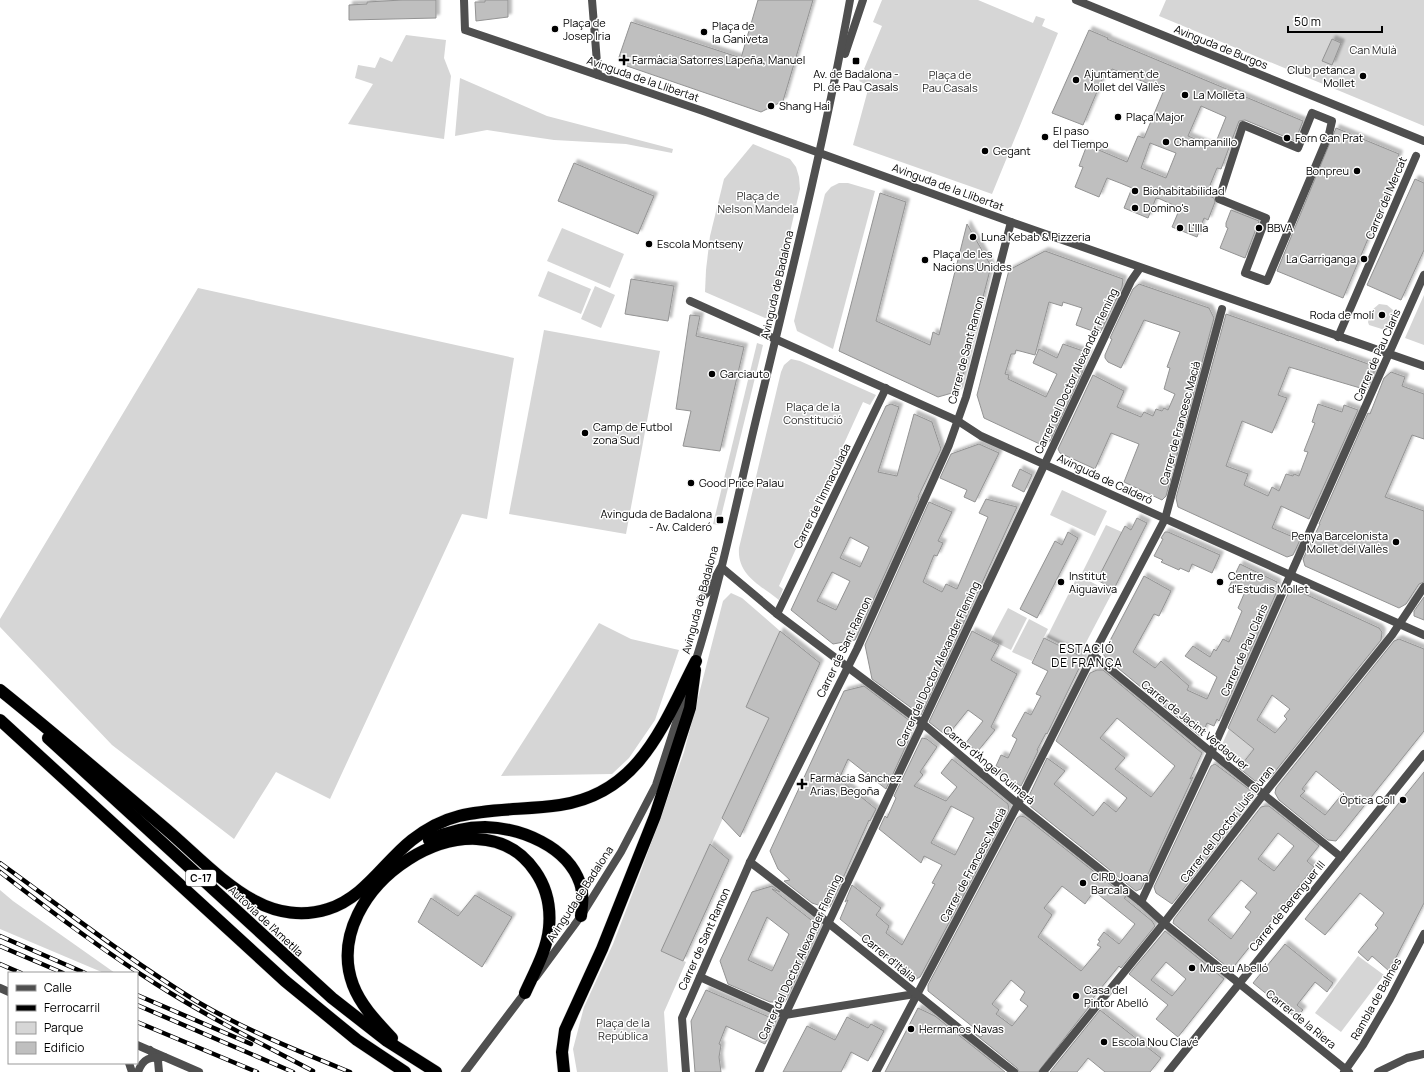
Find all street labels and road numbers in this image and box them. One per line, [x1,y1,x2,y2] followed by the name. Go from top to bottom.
[1172,21,1271,72] street label: Avinguda de Burgos
[585,52,701,105] street label: Avinguda de la Llibertat
[1361,154,1410,241] street label: Carrer del Mercat
[890,159,1006,214] street label: Avinguda de la Llibertat
[757,229,796,341] street label: Avinguda de Badalona
[1030,285,1121,456] street label: Carrer del Doctor Alexander Fleming
[944,294,987,405] street label: Carrer de Sant Ramon
[1349,306,1404,403] street label: Carrer de Pau Claris
[1156,359,1203,487] street label: Carrer de Francesc Macià
[790,441,854,551] street label: Carrer de l'Immaculada
[1055,450,1156,508] street label: Avinguda de Calderó
[678,544,721,656] street label: Avinguda de Badalona
[892,578,983,749] street label: Carrer del Doctor Alexander Fleming
[812,594,875,700] street label: Carrer de Sant Ramon
[1216,601,1271,698] street label: Carrer de Pau Claris
[1138,676,1252,773] street label: Carrer de Jacint Verdaguer
[940,722,1038,808] street label: Carrer d'Àngel Guimerà
[1176,762,1277,885] street label: Carrer del Doctor Lluís Duran
[936,805,1009,925] street label: Carrer de Francesc Macià
[543,843,616,945] street label: Avinguda de Badalona
[1245,857,1328,954] street label: Carrer de Berenguer III
[186,870,216,886] road number: C-17
[754,871,845,1042] street label: Carrer del Doctor Alexander Fleming
[226,882,307,959] street label: Autovia de l'Ametlla
[674,885,733,993] street label: Carrer de Sant Ramon
[859,930,920,985] street label: Carrer d'Itàlia
[1347,955,1404,1043] street label: Rambla de Balmes
[1263,986,1340,1052] street label: Carrer de la Riera

